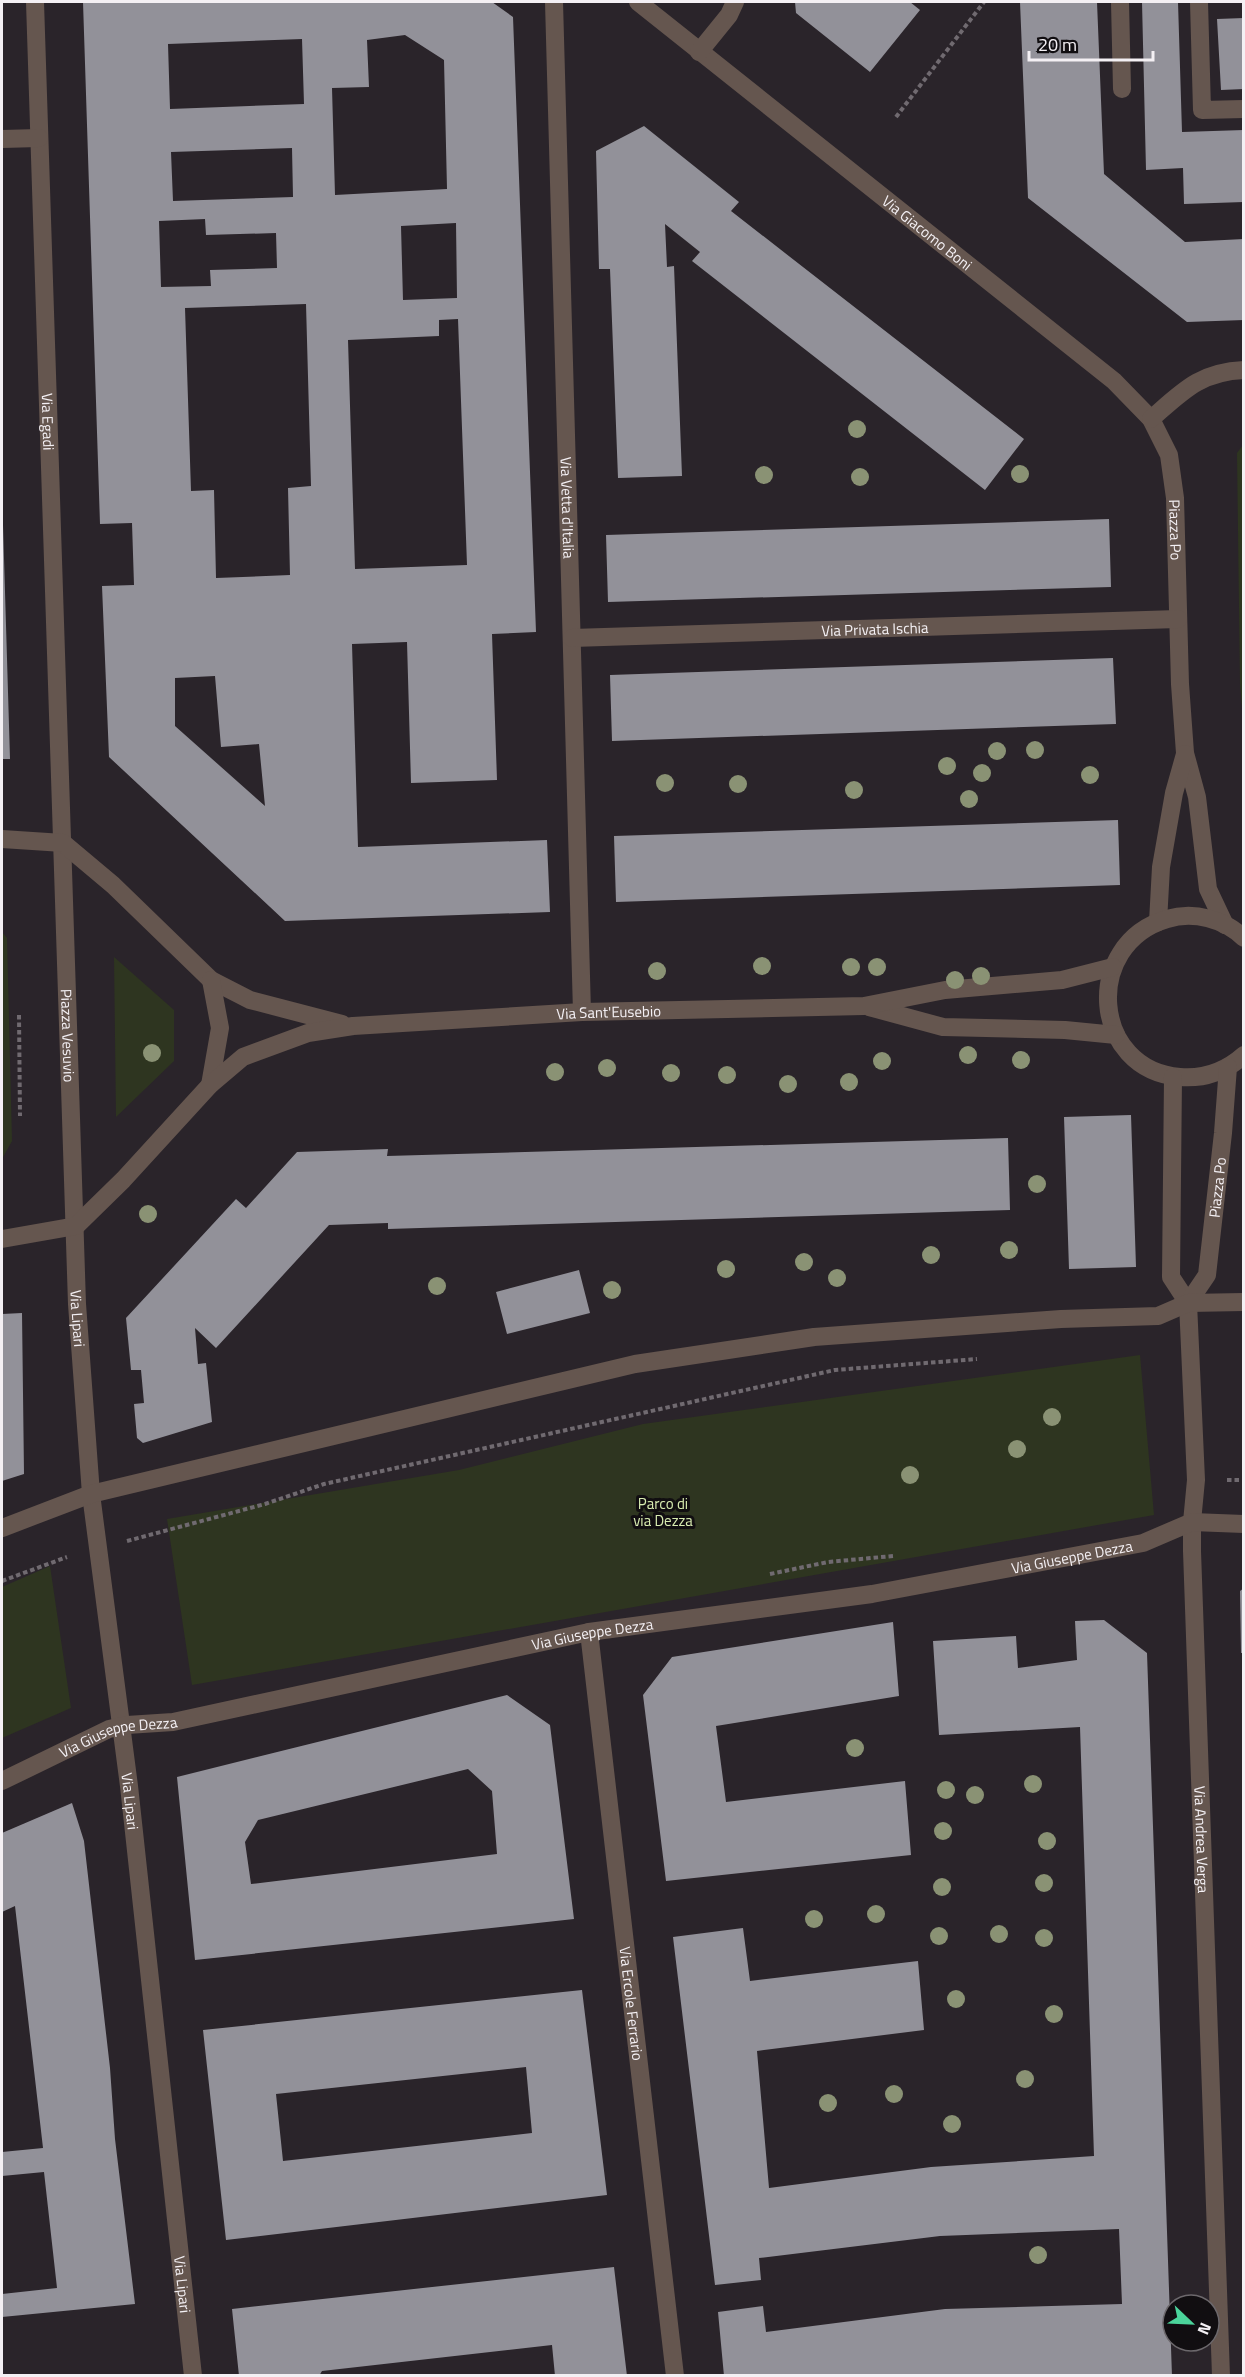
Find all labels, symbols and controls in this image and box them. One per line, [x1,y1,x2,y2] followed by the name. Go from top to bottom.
[1029,24,1154,62] scale bar
[1038,31,1077,58] text: 20 m
[877,189,977,276] street label: Via Giacomo Boni
[36,393,61,451] street label: Via Egadi
[555,457,581,560] street label: Via Vetta d'Italia
[1164,499,1188,561] street label: Piazza Po
[821,615,929,642] street label: Via Privata Ischia
[55,988,81,1083] street label: Piazza Vesuvio
[556,999,661,1025] street label: Via Sant'Eusebio
[1202,1156,1232,1219] street label: Piazza Po
[65,1289,92,1348] street label: Via Lipari
[633,1492,693,1532] park label: Parco di via Dezza
[1009,1534,1135,1579] street label: Via Giuseppe Dezza
[529,1612,655,1656] street label: Via Giuseppe Dezza
[55,1710,180,1763] street label: Via Giuseppe Dezza
[116,1771,145,1831] street label: Via Lipari
[1189,1785,1216,1894] street label: Via Andrea Verga
[614,1945,650,2062] street label: Via Ercole Ferrario
[169,2255,198,2314] street label: Via Lipari
[1161,2293,1221,2353] north arrow
[1192,2319,1218,2339] text: N

